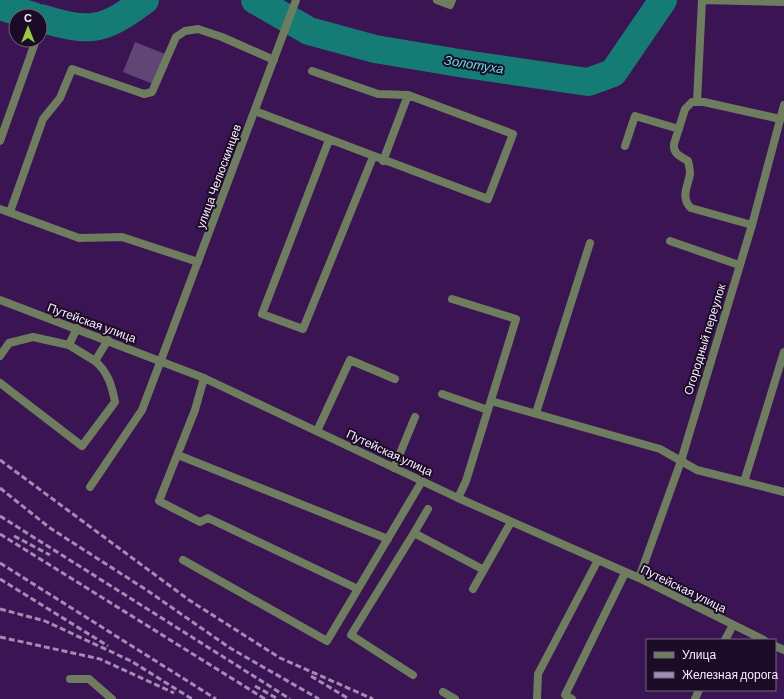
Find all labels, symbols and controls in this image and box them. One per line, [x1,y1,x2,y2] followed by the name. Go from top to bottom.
[8,8,48,48] north arrow
[24,11,32,24] text: С
[443,51,505,77] water label: Золотуха
[193,122,244,230] street label: улица Челюскинцев
[680,281,729,397] street label: Огородный переулок
[45,299,139,346] street label: Путейская улица
[344,426,436,479] street label: Путейская улица
[639,561,729,616] street label: Путейская улица
[646,639,776,691] legend
[682,647,716,662] text: Улица
[682,667,778,682] text: Железная дорога

